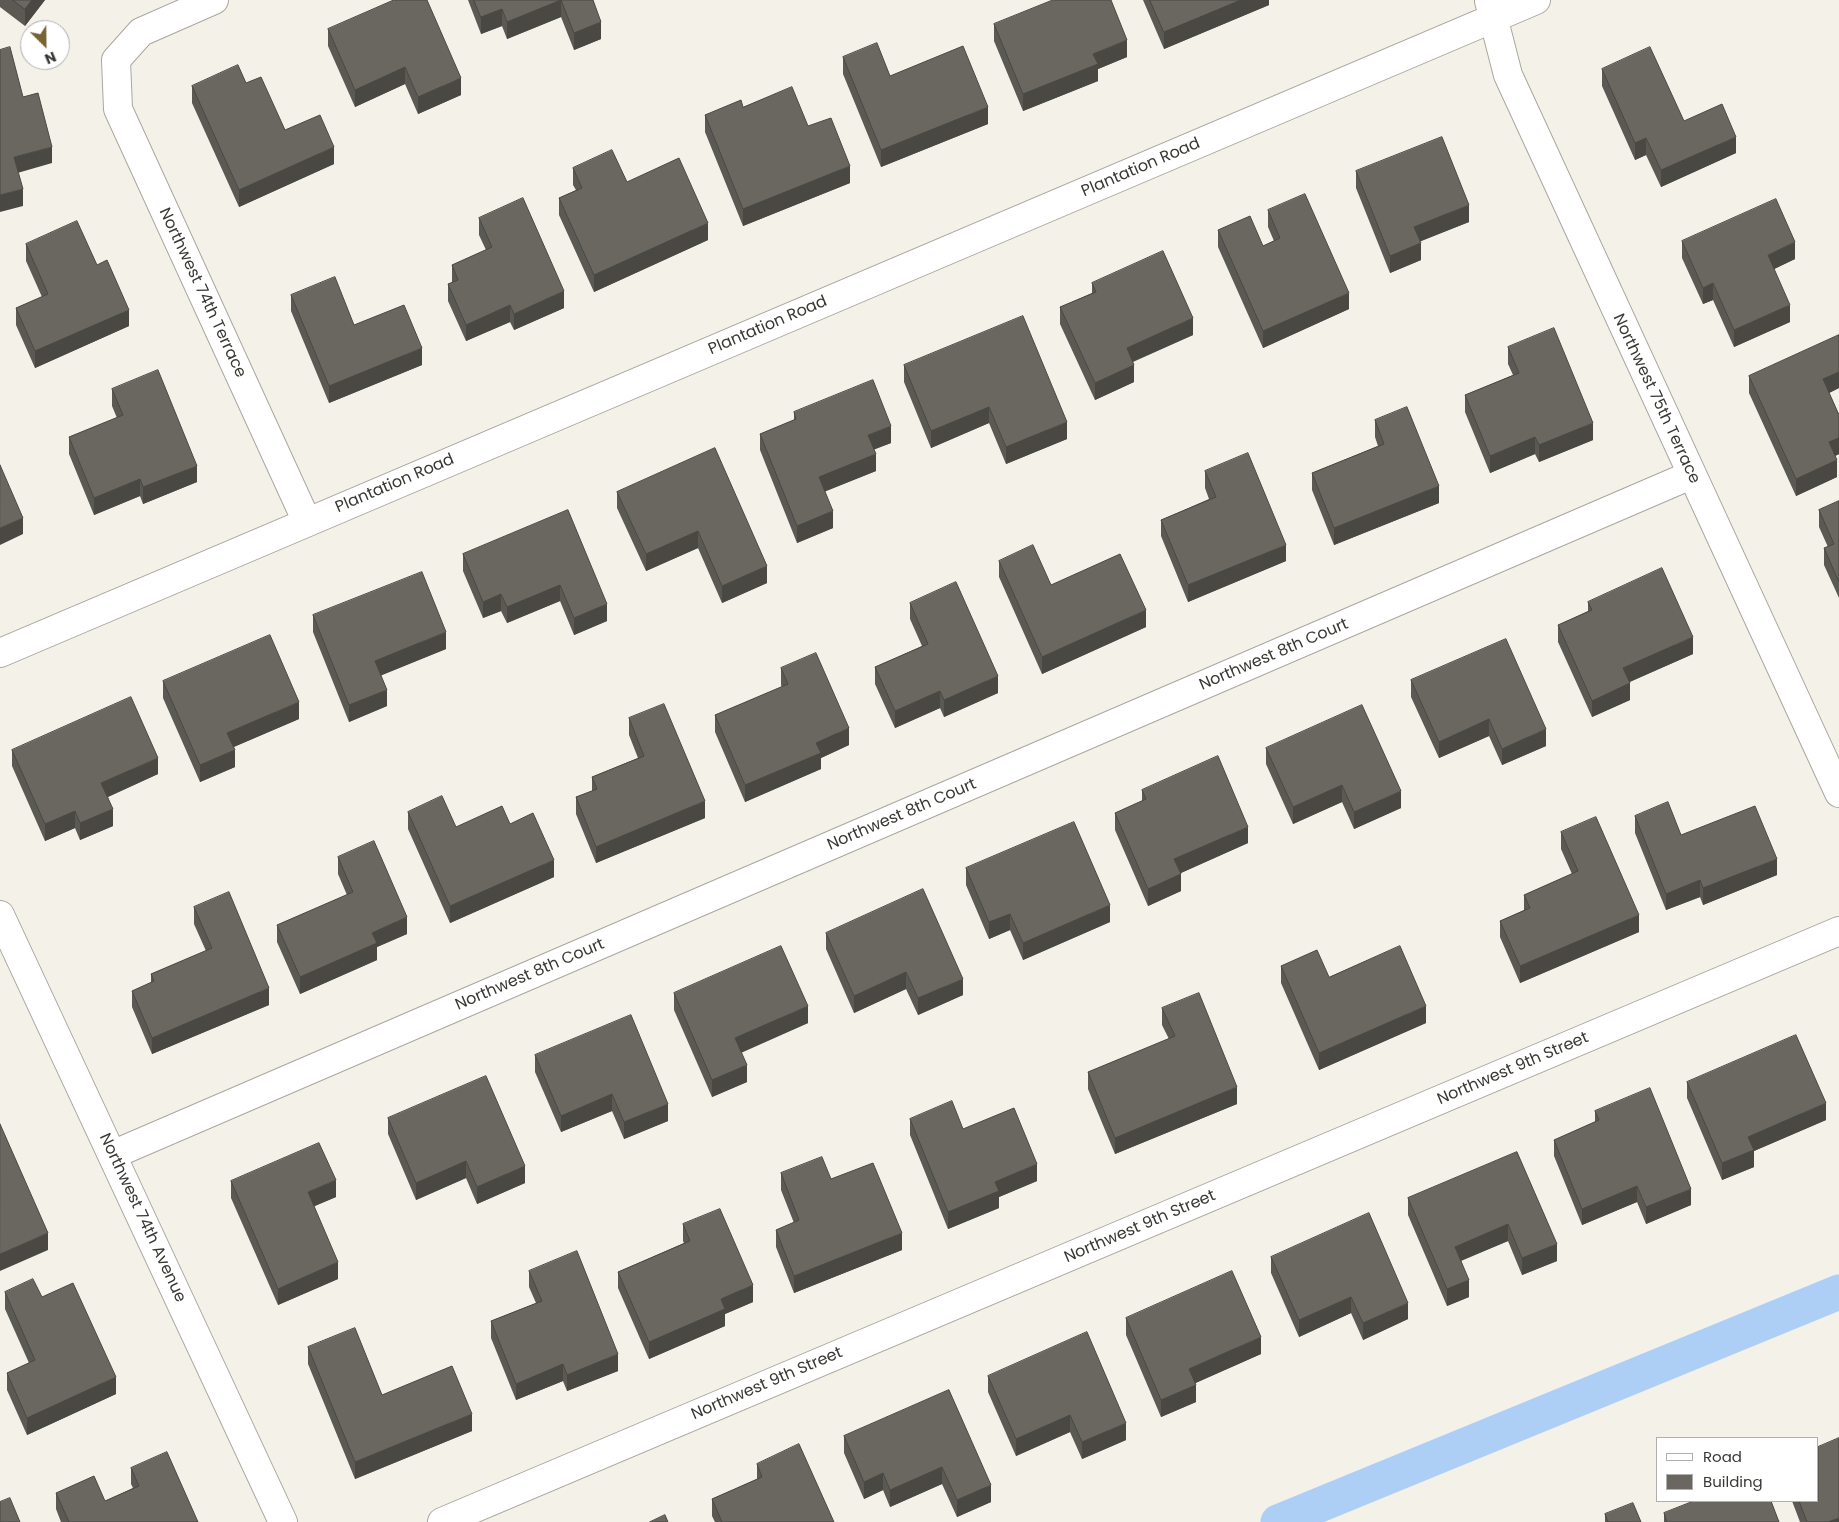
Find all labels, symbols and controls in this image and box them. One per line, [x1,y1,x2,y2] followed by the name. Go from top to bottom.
[20,20,70,70] north arrow
[42,47,59,69] text: N
[1079,134,1203,202] street label: Plantation Road
[154,205,250,381] street label: Northwest 74th Terrace
[706,292,830,360] street label: Plantation Road
[1608,311,1704,487] street label: Northwest 75th Terrace
[333,450,457,518] street label: Plantation Road
[1197,615,1351,695] street label: Northwest 8th Court
[825,775,979,855] street label: Northwest 8th Court
[453,935,607,1015] street label: Northwest 8th Court
[1435,1028,1591,1110] street label: Northwest 9th Street
[94,1130,190,1306] street label: Northwest 74th Avenue
[1062,1186,1218,1268] street label: Northwest 9th Street
[689,1343,845,1425] street label: Northwest 9th Street
[1656,1437,1819,1502] legend
[1703,1446,1742,1467] text: Road
[1703,1471,1763,1492] text: Building

